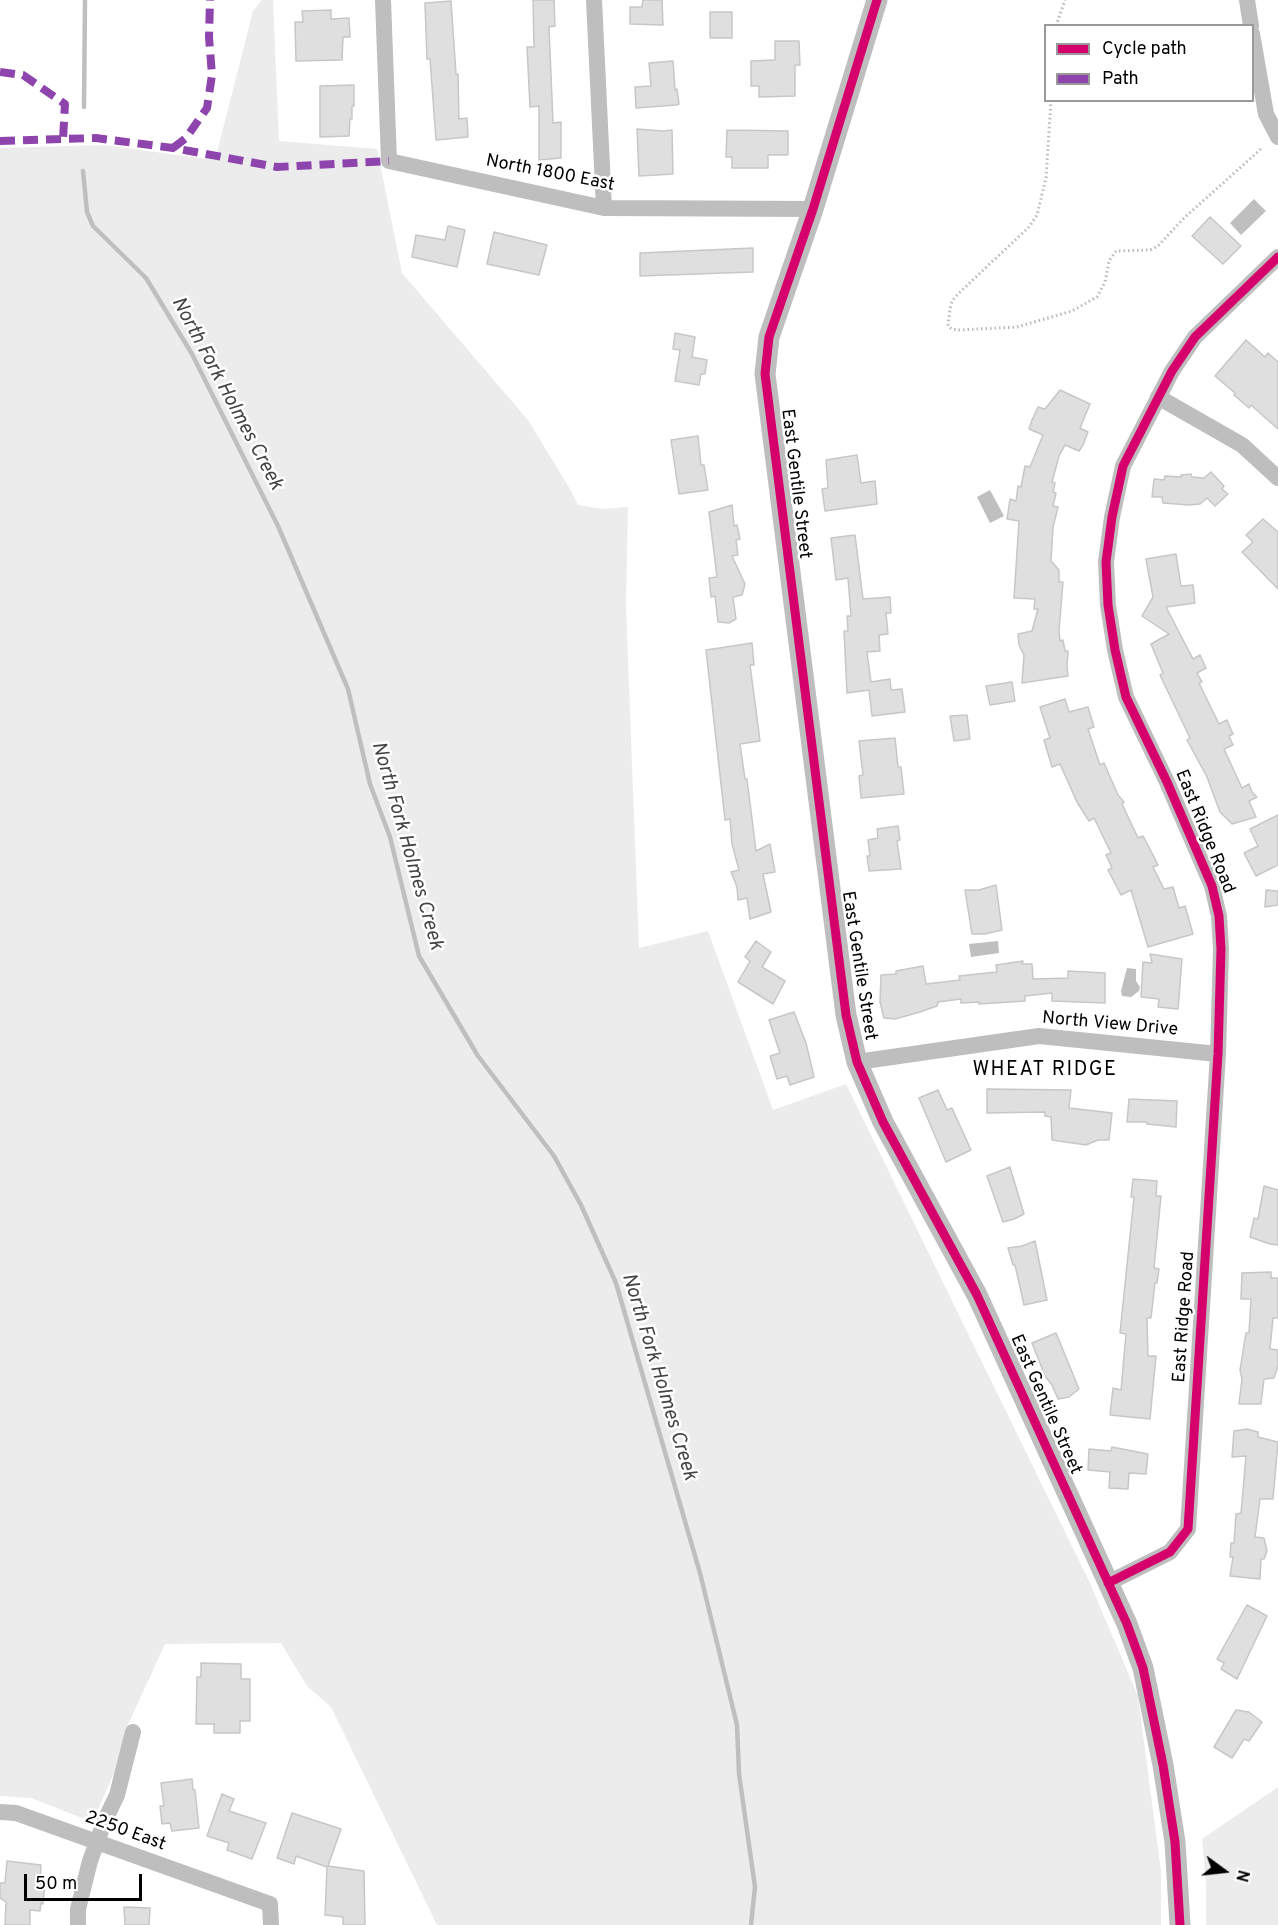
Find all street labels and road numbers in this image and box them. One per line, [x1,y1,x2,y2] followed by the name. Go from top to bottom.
[484,151,616,197] street label: North 1800 East
[775,408,815,560] street label: East Gentile Street
[1169,767,1239,897] street label: East Ridge Road
[836,890,880,1042] street label: East Gentile Street
[1041,1008,1179,1042] street label: North View Drive
[1170,1251,1200,1383] street label: East Ridge Road
[1004,1332,1086,1478] street label: East Gentile Street
[82,1807,168,1857] street label: 2250 East

